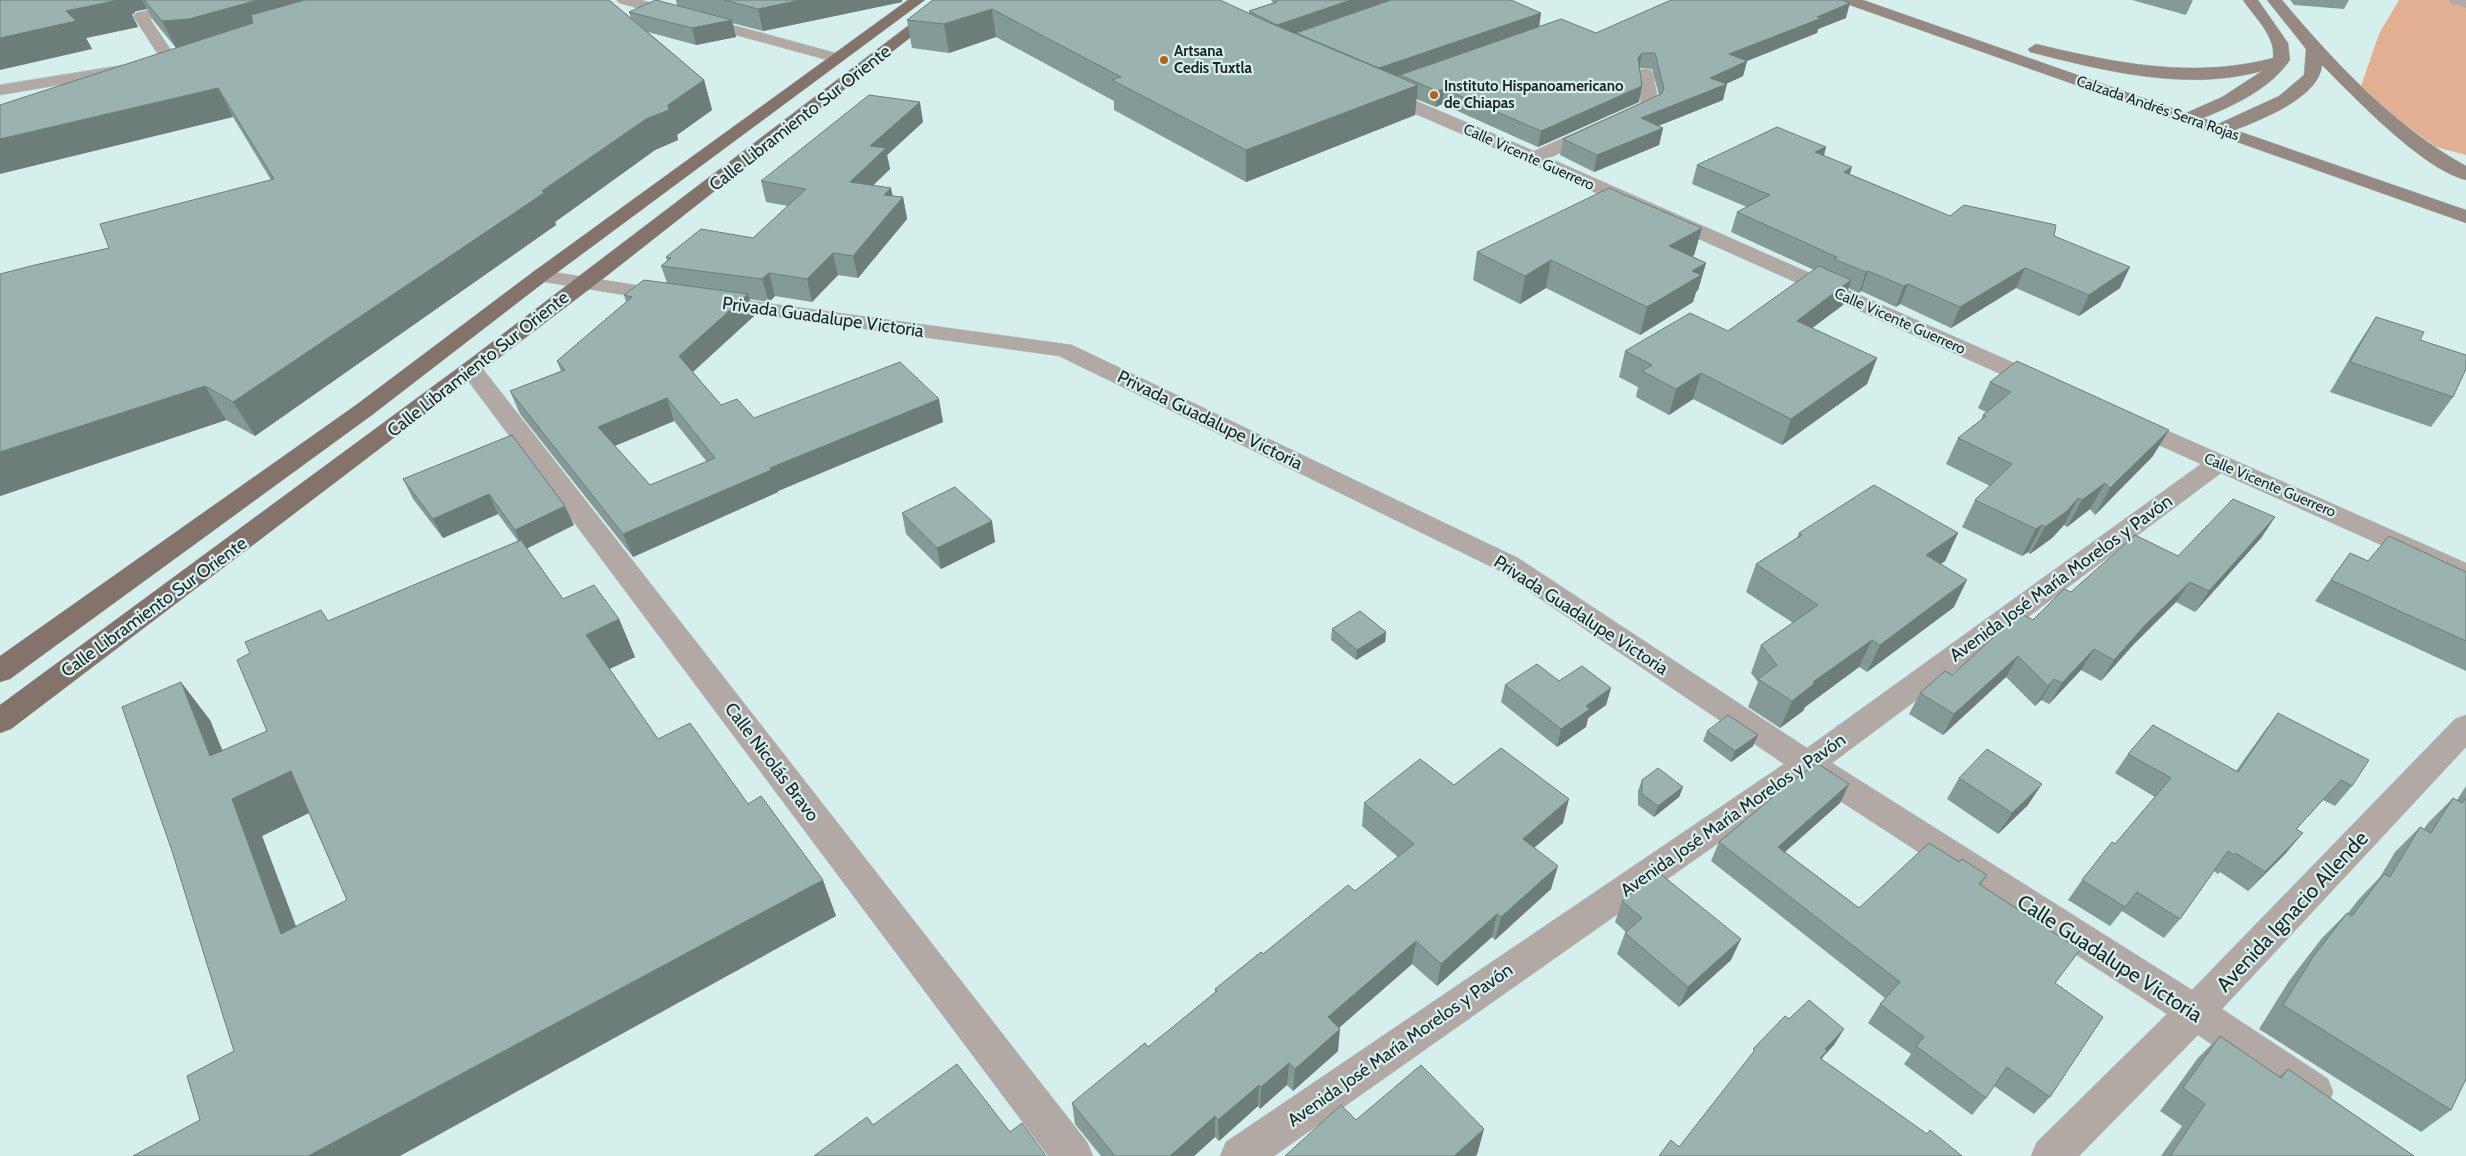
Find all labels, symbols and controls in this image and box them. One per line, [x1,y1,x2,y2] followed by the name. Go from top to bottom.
[705,40,895,196] street label: Calle Libramiento Sur Oriente
[1174,42,1252,77] place label: Artsana Cedis Tuxtla
[1158,54,1170,66] marker: Artsana Cedis Tuxtla
[2074,72,2242,144] street label: Calzada Andrés Serra Rojas
[1444,77,1624,112] place label: Instituto Hispanoamericano de Chiapas
[1428,89,1440,101] marker: Instituto Hispanoamericano de Chiapas
[1461,120,1597,194] street label: Calle Vicente Guerrero
[1832,284,1968,358] street label: Calle Vicente Guerrero
[383,286,573,442] street label: Calle Libramiento Sur Oriente
[721,292,925,342] street label: Privada Guadalupe Victoria
[1114,366,1306,475] street label: Privada Guadalupe Victoria
[2201,449,2339,521] street label: Calle Vicente Guerrero
[1945,490,2177,666] street label: Avenida José María Morelos y Pavón
[57,532,251,682] street label: Calle Libramiento Sur Oriente
[1490,550,1672,680] street label: Privada Guadalupe Victoria
[720,698,824,826] street label: Calle Nicolás Bravo
[1616,729,1850,901] street label: Avenida José María Morelos y Pavón
[2211,825,2373,997] street label: Avenida Ignacio Allende
[2013,889,2207,1027] street label: Calle Guadalupe Victoria
[1283,959,1517,1131] street label: Avenida José María Morelos y Pavón

